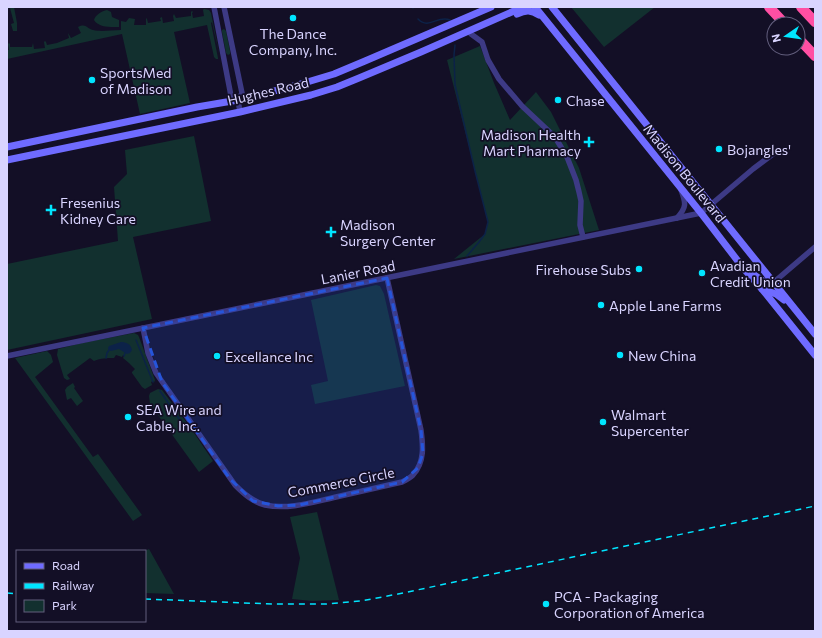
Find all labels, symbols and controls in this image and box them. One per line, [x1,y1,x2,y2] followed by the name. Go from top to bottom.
[288,13,298,23] marker: The Dance Company, Inc.
[766,16,806,56] north arrow
[249,25,337,58] place label: The Dance Company, Inc.
[769,33,783,44] text: N
[100,64,172,97] place label: SportsMed of Madison
[226,73,310,109] street label: Hughes Road
[87,75,97,85] marker: SportsMed of Madison
[566,92,605,109] place label: Chase
[553,95,563,105] marker: Chase
[640,120,730,226] street label: Madison Boulevard
[481,126,581,159] place label: Madison Health Mart Pharmacy
[584,137,594,147] marker: Madison Health Mart Pharmacy
[727,141,791,158] place label: Bojangles'
[714,144,724,154] marker: Bojangles'
[60,194,136,227] place label: Fresenius Kidney Care
[45,204,57,216] marker: Fresenius Kidney Care
[340,216,436,249] place label: Madison Surgery Center
[325,226,337,238] marker: Madison Surgery Center
[319,256,397,288] street label: Lanier Road
[710,257,791,290] place label: Avadian Credit Union
[535,261,631,278] place label: Firehouse Subs
[634,264,644,274] marker: Firehouse Subs
[697,268,707,278] marker: Avadian Credit Union
[609,297,722,314] place label: Apple Lane Farms
[596,300,606,310] marker: Apple Lane Farms
[628,347,696,364] place label: New China
[225,348,313,365] place label: Excellance Inc
[615,350,625,360] marker: New China
[212,351,222,361] marker: Excellance Inc
[136,401,222,434] place label: SEA Wire and Cable, Inc.
[611,406,689,439] place label: Walmart Supercenter
[123,412,133,422] marker: SEA Wire and Cable, Inc.
[598,417,608,427] marker: Walmart Supercenter
[286,463,396,501] street label: Commerce Circle
[16,550,146,622] legend
[52,558,80,572] text: Road
[52,578,94,592] text: Railway
[554,588,705,621] place label: PCA - Packaging Corporation of America
[52,598,78,612] text: Park
[541,599,551,609] marker: PCA - Packaging Corporation of America

